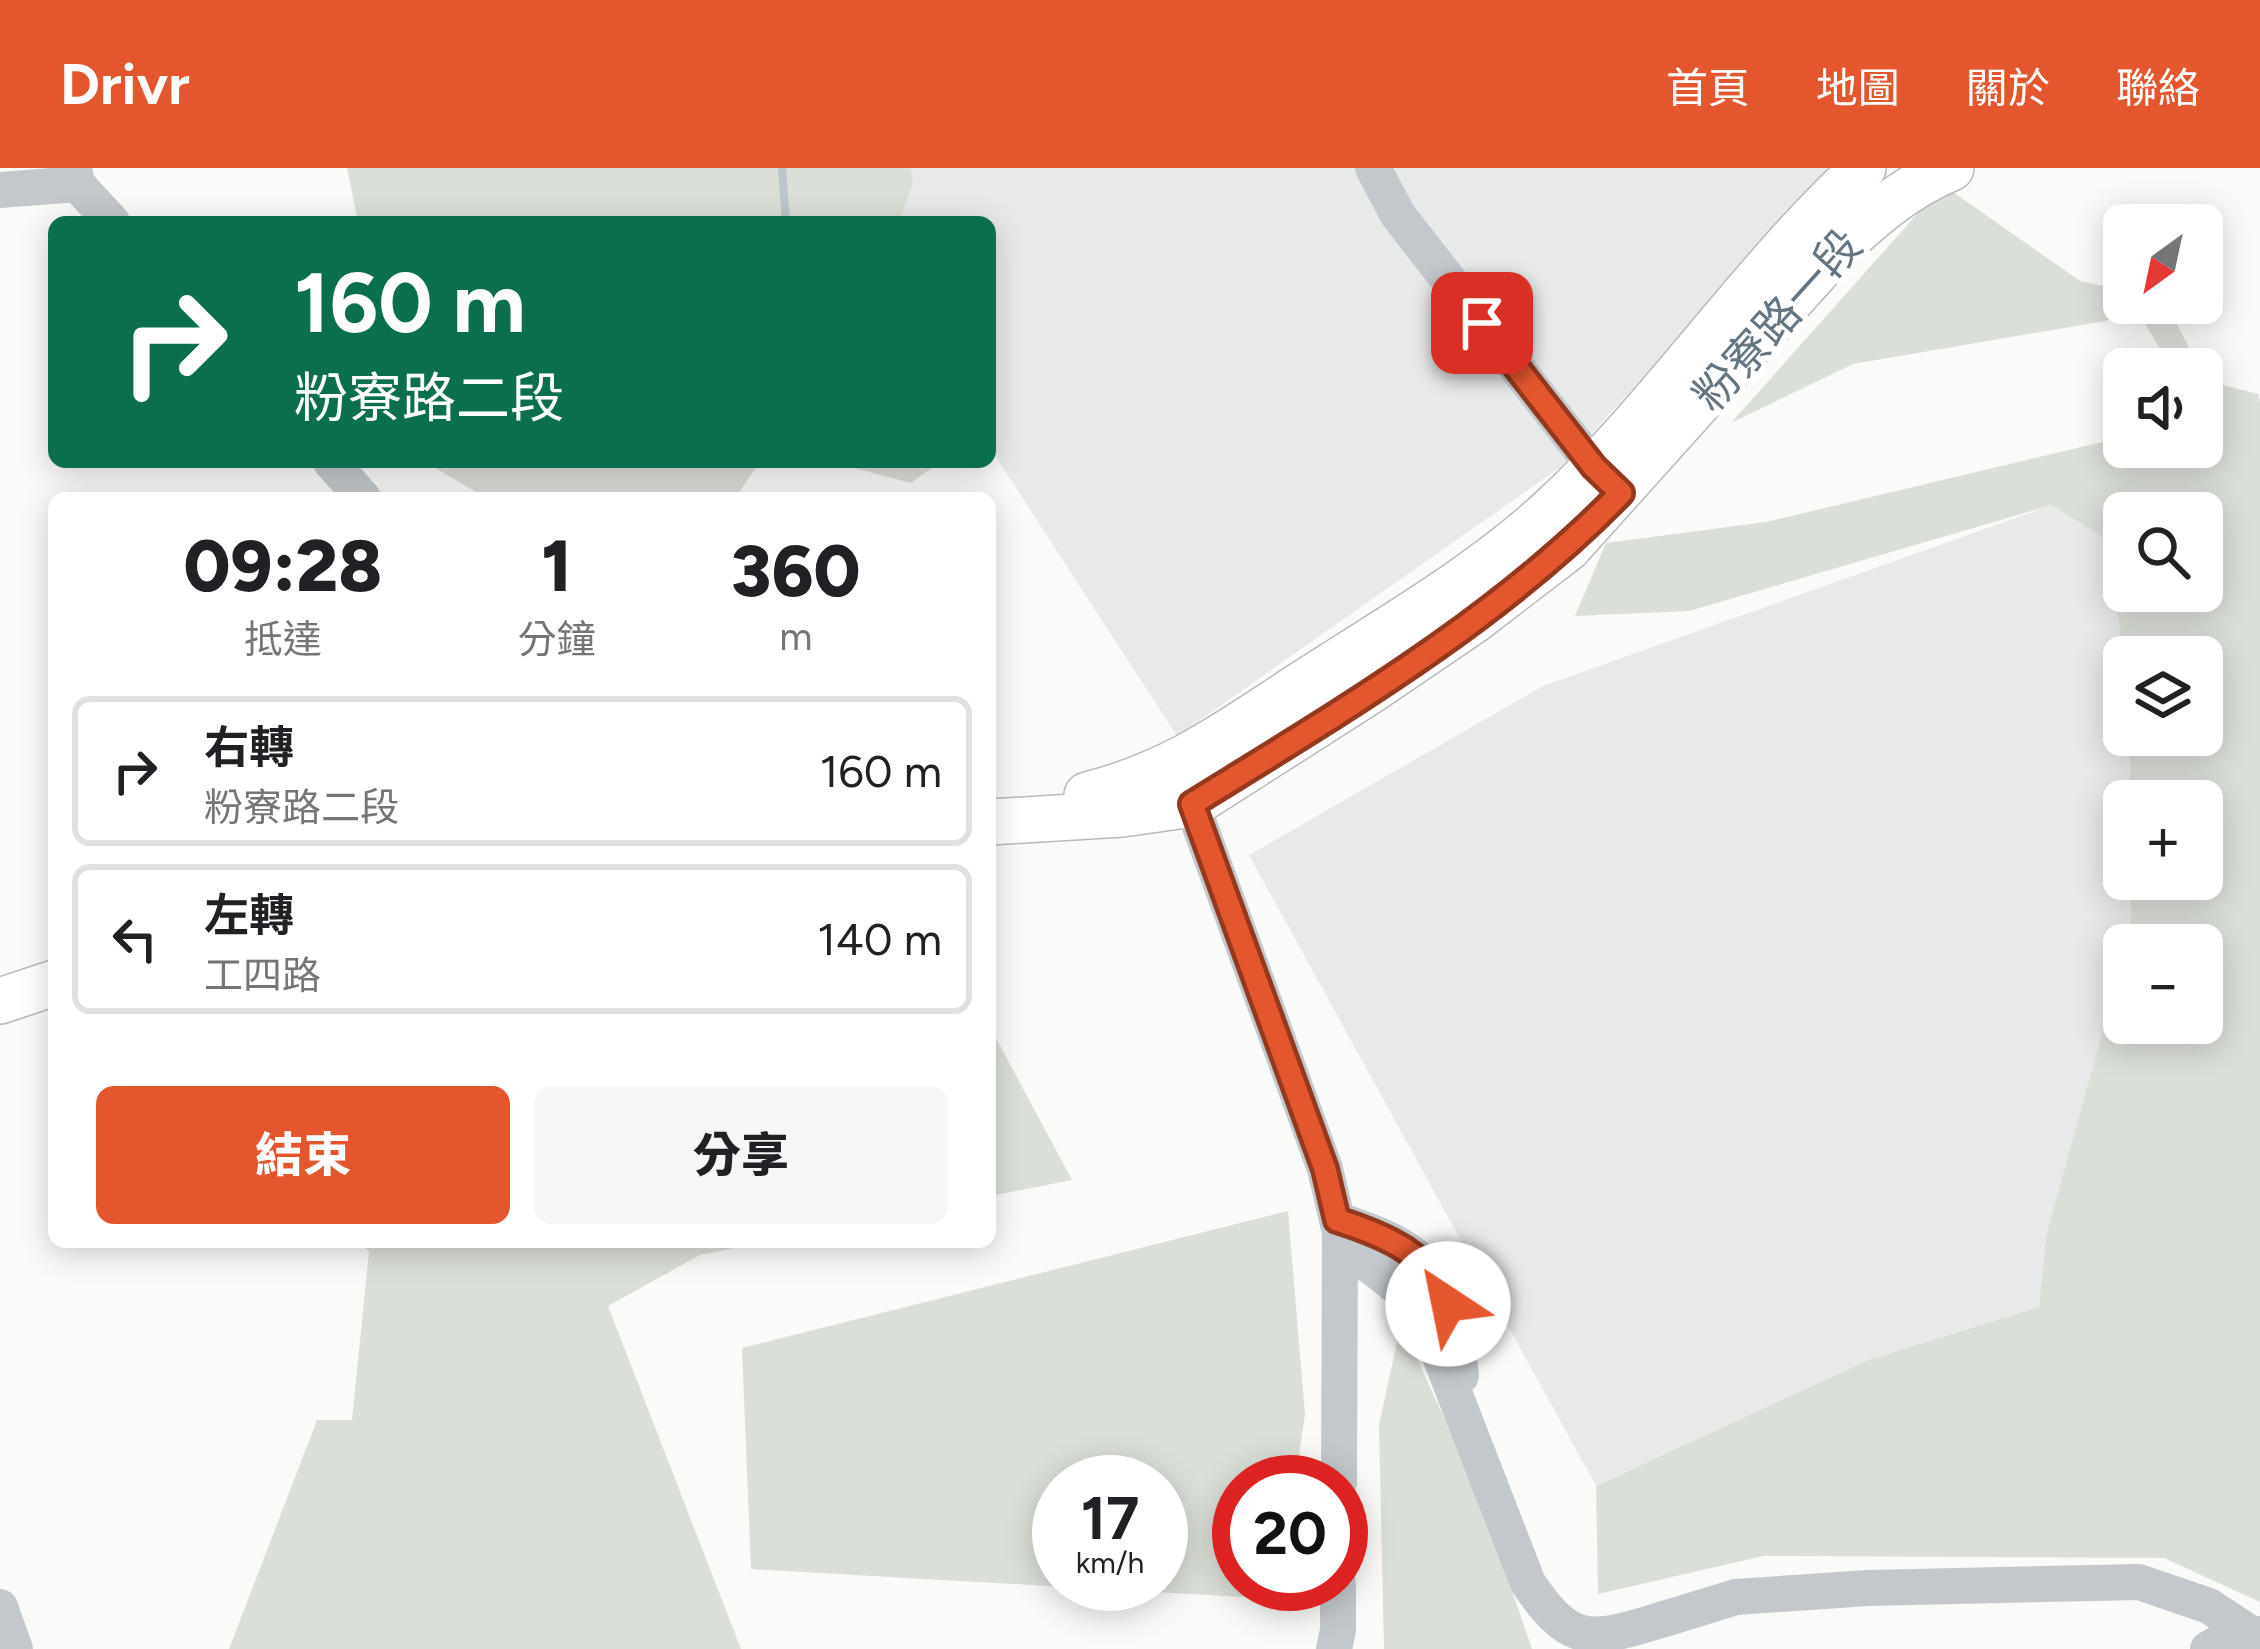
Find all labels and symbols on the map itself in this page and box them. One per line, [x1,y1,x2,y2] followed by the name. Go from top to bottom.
[2103,204,2223,324] north arrow
[1682,218,1872,422] street label: 粉寮路一段
[1431,272,1533,374] pin
[1385,1241,1511,1367] position arrow
[1212,1455,1368,1611] speed limit sign: 20

